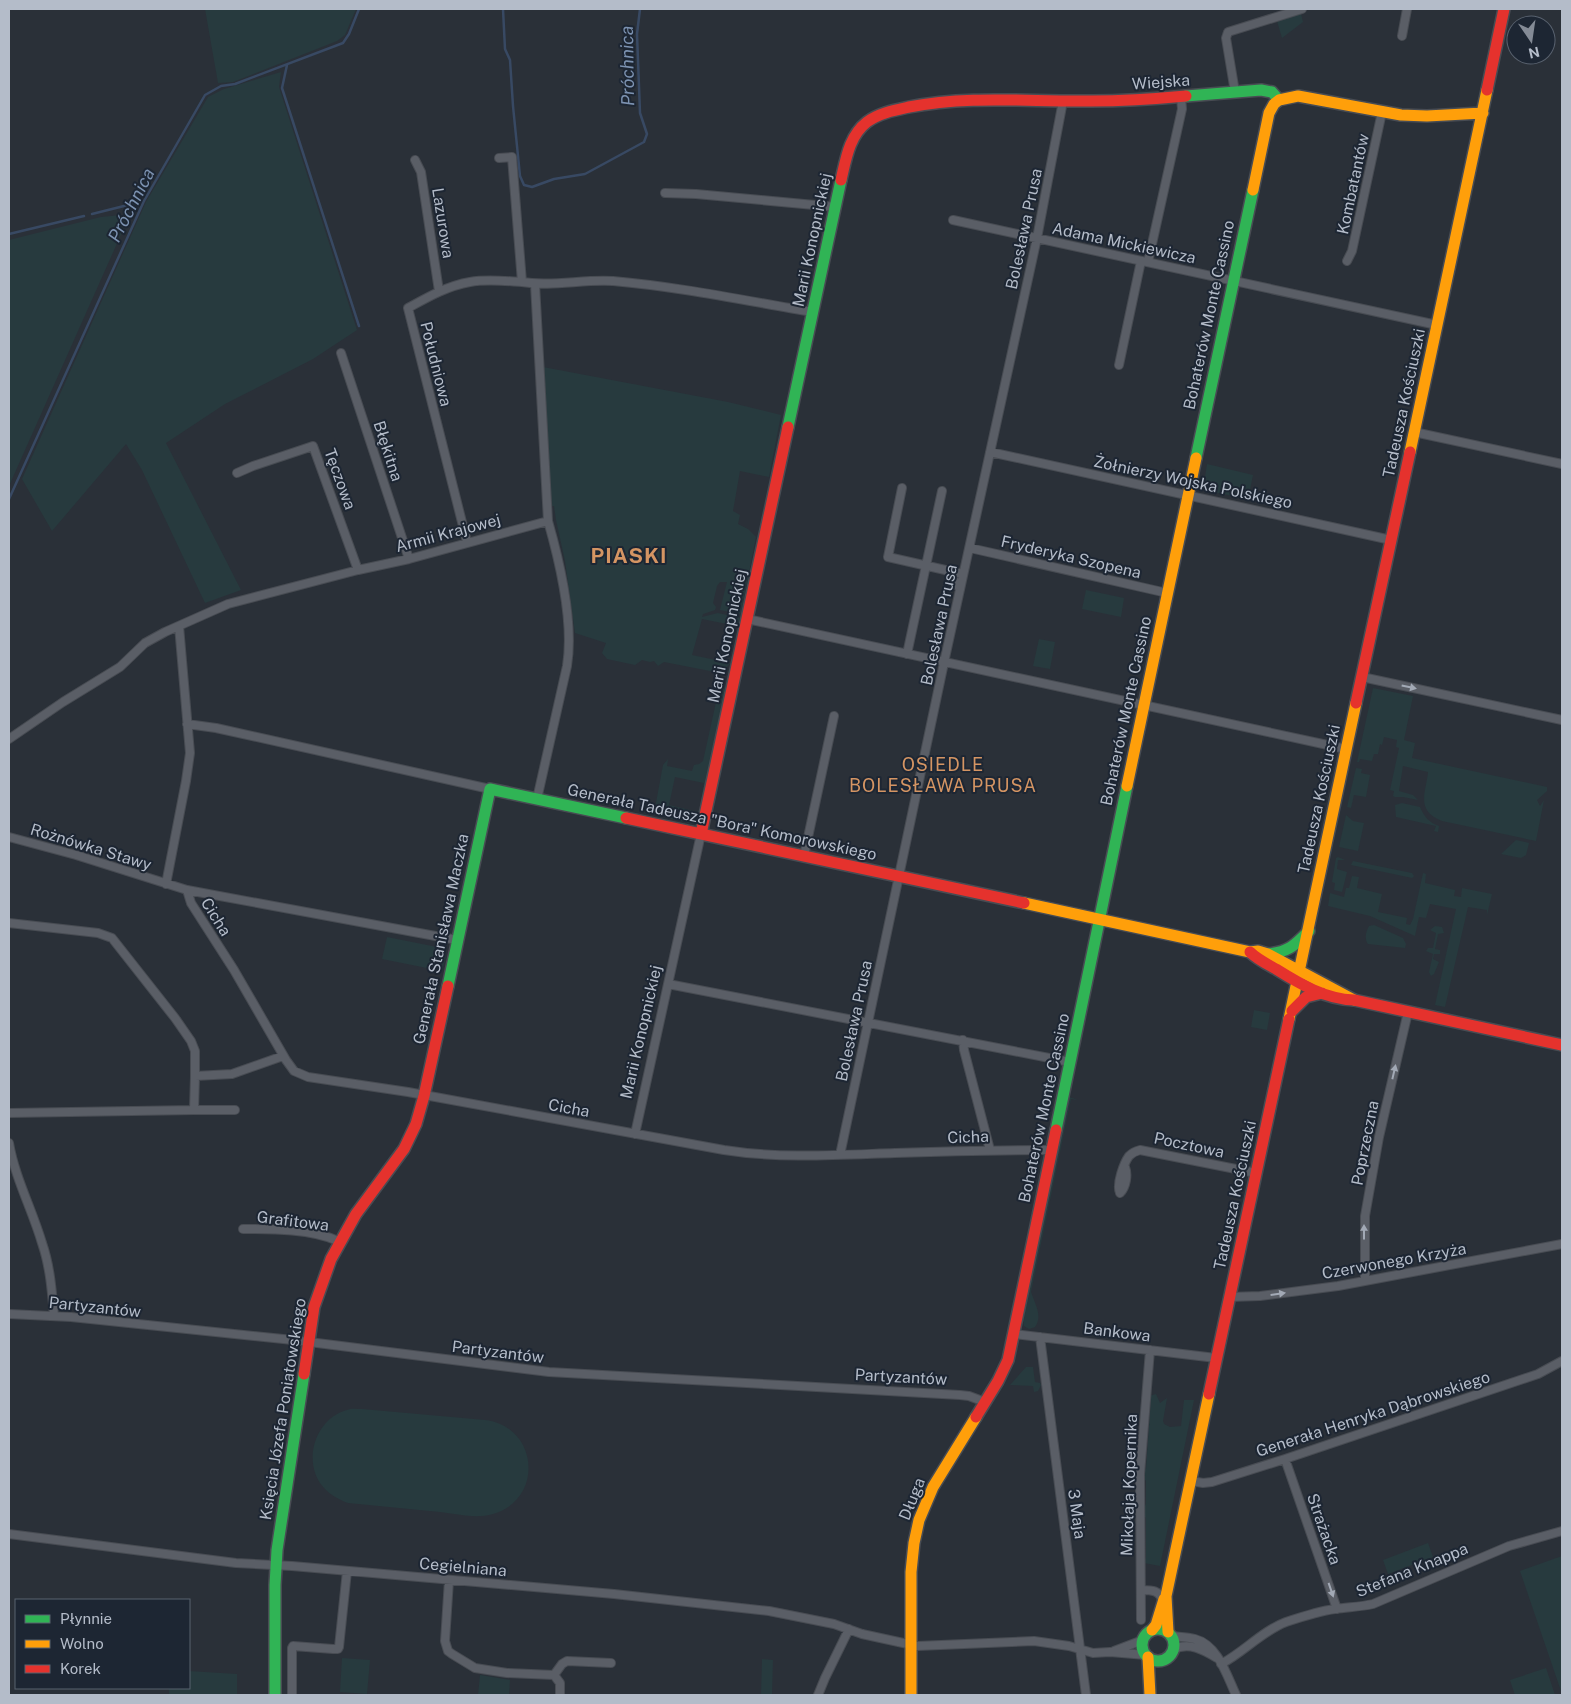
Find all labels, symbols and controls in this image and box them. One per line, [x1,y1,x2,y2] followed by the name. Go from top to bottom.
[1506,15,1556,65] north arrow
[616,26,638,106] water label: Próchnica
[1527,44,1541,62] text: N
[1131,70,1191,94] street label: Wiejska
[1333,131,1373,236] street label: Kombatantów
[103,164,159,246] water label: Próchnica
[1002,167,1046,291] street label: Bolesława Prusa
[789,171,835,309] street label: Marii Konopnickiej
[428,186,458,260] street label: Lazurowa
[1050,219,1198,267] street label: Adama Mickiewicza
[1180,219,1238,411] street label: Bohaterów Monte Cassino
[416,320,456,408] street label: Południowa
[1379,327,1429,479] street label: Tadeusza Kościuszki
[369,418,407,484] street label: Błękitna
[320,446,360,512] street label: Tęczowa
[1092,451,1294,512] street label: Żołnierzy Wojska Polskiego
[393,510,503,556] street label: Armii Krajowej
[999,532,1143,582] street label: Fryderyka Szopena
[590,543,668,568] district label: PIASKI
[917,563,961,687] street label: Bolesława Prusa
[704,567,750,705] street label: Marii Konopnickiej
[1097,615,1155,807] street label: Bohaterów Monte Cassino
[1402,683,1417,691] one-way arrow
[1294,723,1344,875] street label: Tadeusza Kościuszki
[849,754,1037,796] district label: OSIEDLE BOLESŁAWA PRUSA
[566,780,878,864] street label: Generała Tadeusza "Bora" Komorowskiego
[28,820,154,875] street label: Rożnówka Stawy
[409,832,473,1046] street label: Generała Stanisława Maczka
[197,894,235,940] street label: Cicha
[832,959,876,1083] street label: Bolesława Prusa
[616,963,666,1101] street label: Marii Konopnickiej
[1015,1012,1073,1204] street label: Bohaterów Monte Cassino
[1390,1065,1398,1080] one-way arrow
[547,1095,591,1121] street label: Cicha
[1347,1099,1383,1187] street label: Poprzeczna
[1210,1119,1260,1271] street label: Tadeusza Kościuszki
[947,1127,989,1147] street label: Cicha
[1152,1128,1226,1162] street label: Pocztowa
[256,1207,330,1235] street label: Grafitowa
[1360,1224,1368,1240] one-way arrow
[1320,1239,1468,1283] street label: Czerwonego Krzyża
[1270,1290,1286,1298] one-way arrow
[48,1293,143,1321] street label: Partyzantów
[256,1297,310,1521] street label: Księcia Józefa Poniatowskiego
[1082,1318,1152,1346] street label: Bankowa
[451,1337,546,1367] street label: Partyzantów
[854,1365,948,1389] street label: Partyzantów
[1254,1367,1492,1461] street label: Generała Henryka Dąbrowskiego
[1117,1414,1141,1556] street label: Mikołaja Kopernika
[895,1475,929,1523] street label: Długa
[1064,1488,1090,1540] street label: 3 Maja
[1303,1491,1345,1567] street label: Strażacka
[1353,1539,1471,1601] street label: Stefana Knappa
[418,1554,508,1580] street label: Cegielniana
[1328,1583,1335,1598] one-way arrow
[15,1599,190,1689] legend
[60,1610,112,1627] text: Płynnie
[60,1635,104,1652] text: Wolno
[60,1660,101,1677] text: Korek

